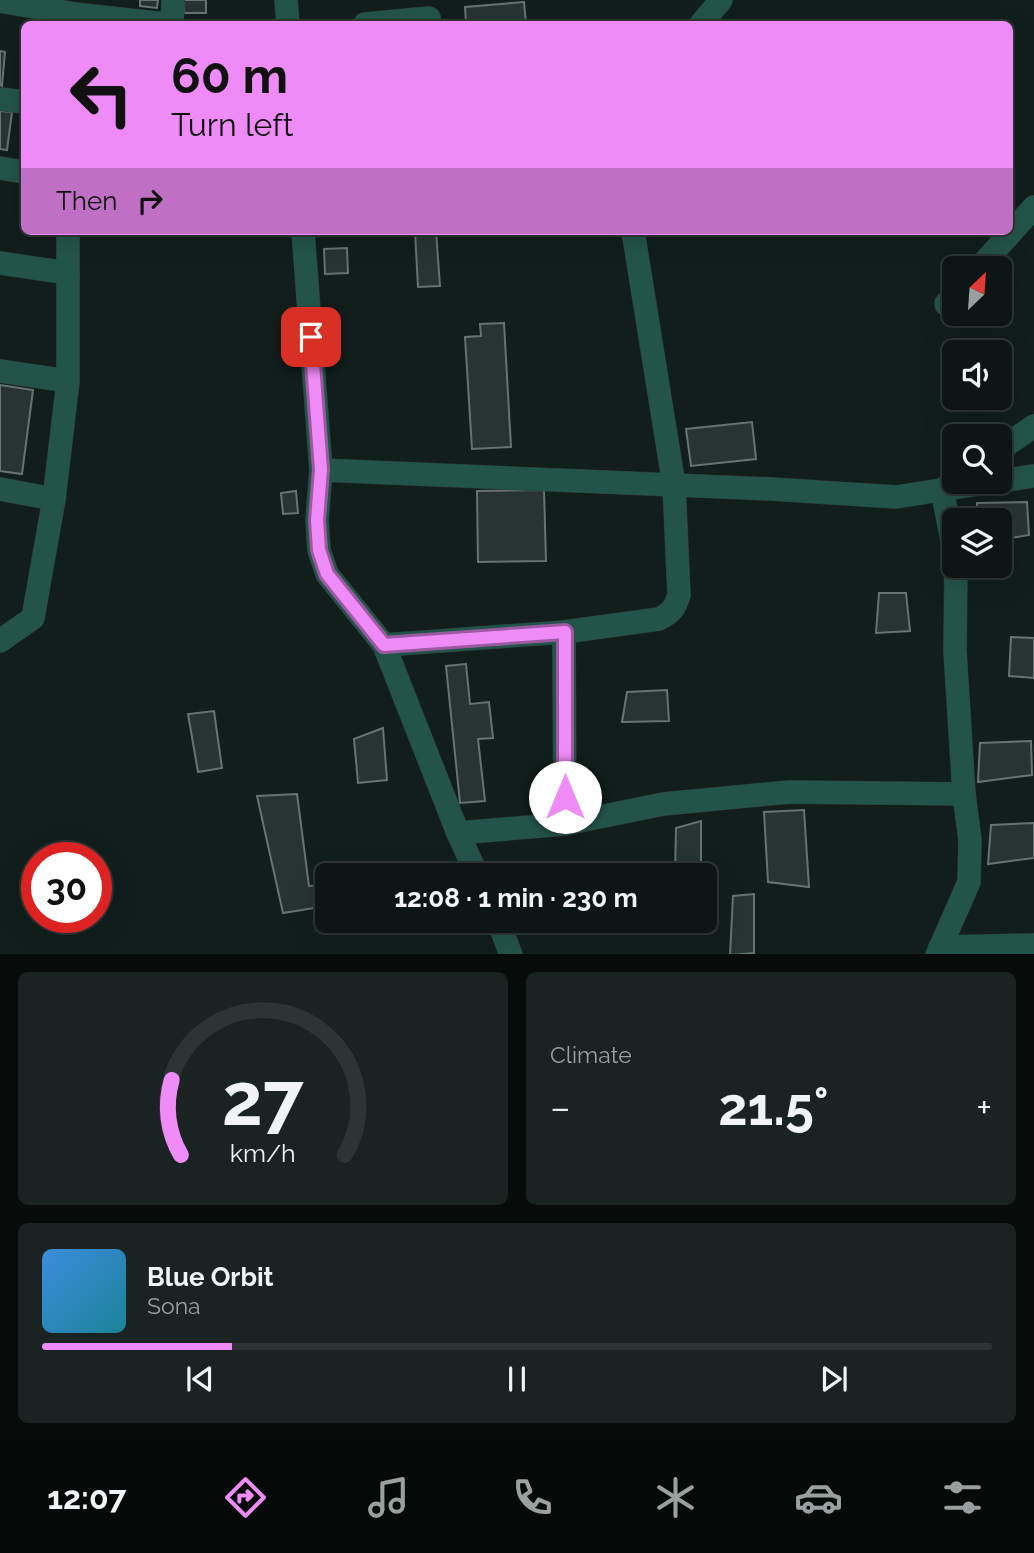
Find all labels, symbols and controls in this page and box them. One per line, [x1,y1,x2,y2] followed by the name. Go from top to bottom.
[171,47,288,104] text: 60 m
[56,49,147,140] icon: left
[171,106,293,143] text: Turn left
[131,182,169,220] icon: right
[56,186,117,216] text: Then
[942,256,1012,326] north arrow
[942,256,1012,578] map controls
[281,307,341,367] pin
[292,318,330,356] icon: arrive
[942,340,1012,410] button: sound
[942,424,1012,494] button: search
[942,508,1012,578] button: layers
[528,760,602,834] position arrow
[21,842,112,933] speed limit sign: 30
[394,883,638,913] text: 12:08 · 1 min · 230 m
[550,1041,632,1068] text: Climate
[222,1057,304,1142] text: 27
[718,1076,829,1137] text: 21.5°
[550,1085,570,1130] text: −
[976,1085,992,1130] text: +
[230,1137,296,1167] text: km/h
[147,1262,274,1292] text: Blue Orbit
[147,1292,201,1319] text: Sona
[181,1360,219,1398] icon: previous
[498,1360,536,1398] icon: pause
[815,1360,853,1398] icon: next
[221,1473,270,1522] icon: directions
[364,1473,413,1522] icon: music
[508,1473,557,1522] icon: phone
[651,1473,700,1522] icon: climate
[794,1473,843,1522] icon: car
[938,1473,987,1522] icon: filters
[47,1479,127,1516] text: 12:07

